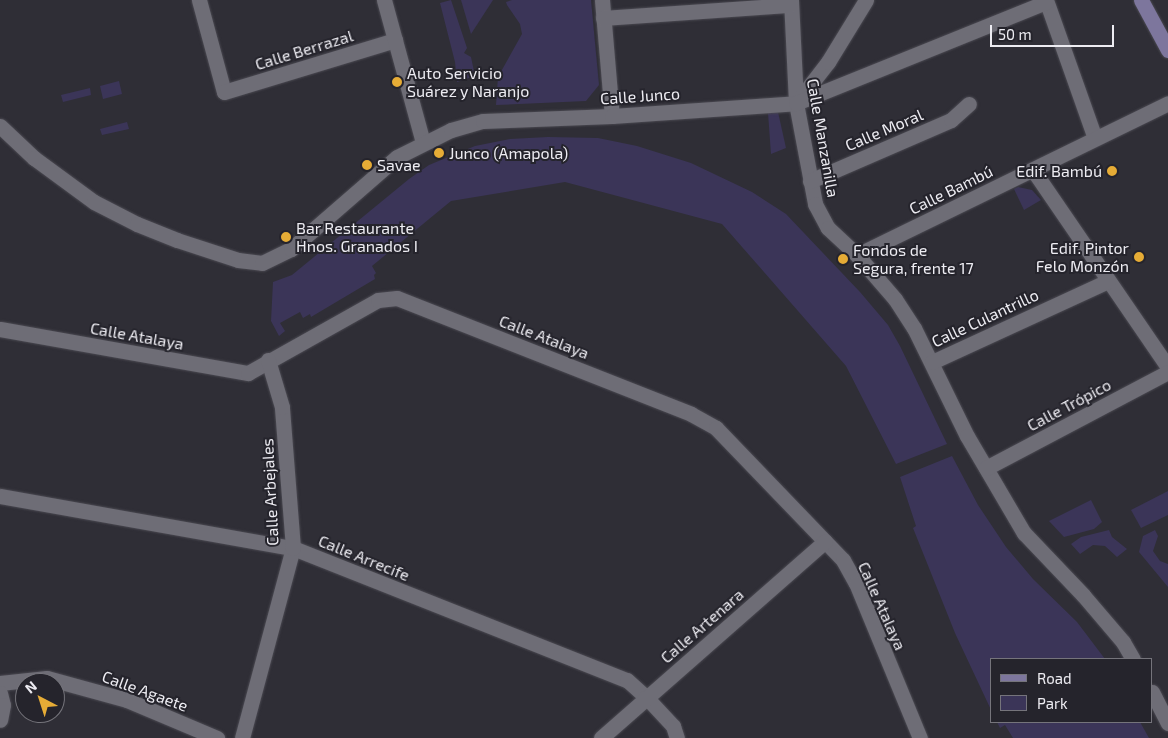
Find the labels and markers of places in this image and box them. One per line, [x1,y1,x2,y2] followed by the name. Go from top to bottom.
[407,63,530,101] place label: Auto Servicio Suárez y Naranjo
[391,76,403,88] marker: Auto Servicio Suárez y Naranjo
[449,143,568,163] place label: Junco (Amapola)
[433,147,445,159] marker: Junco (Amapola)
[377,155,421,175] place label: Savae
[361,159,373,171] marker: Savae
[1016,161,1102,181] place label: Edif. Bambú
[1106,165,1118,177] marker: Edif. Bambú
[296,218,418,256] place label: Bar Restaurante Hnos. Granados I
[280,231,292,243] marker: Bar Restaurante Hnos. Granados I
[1036,238,1129,276] place label: Edif. Pintor Felo Monzón
[853,240,974,278] place label: Fondos de Segura, frente 17
[1133,251,1145,263] marker: Edif. Pintor Felo Monzón
[837,253,849,265] marker: Fondos de Segura, frente 17

